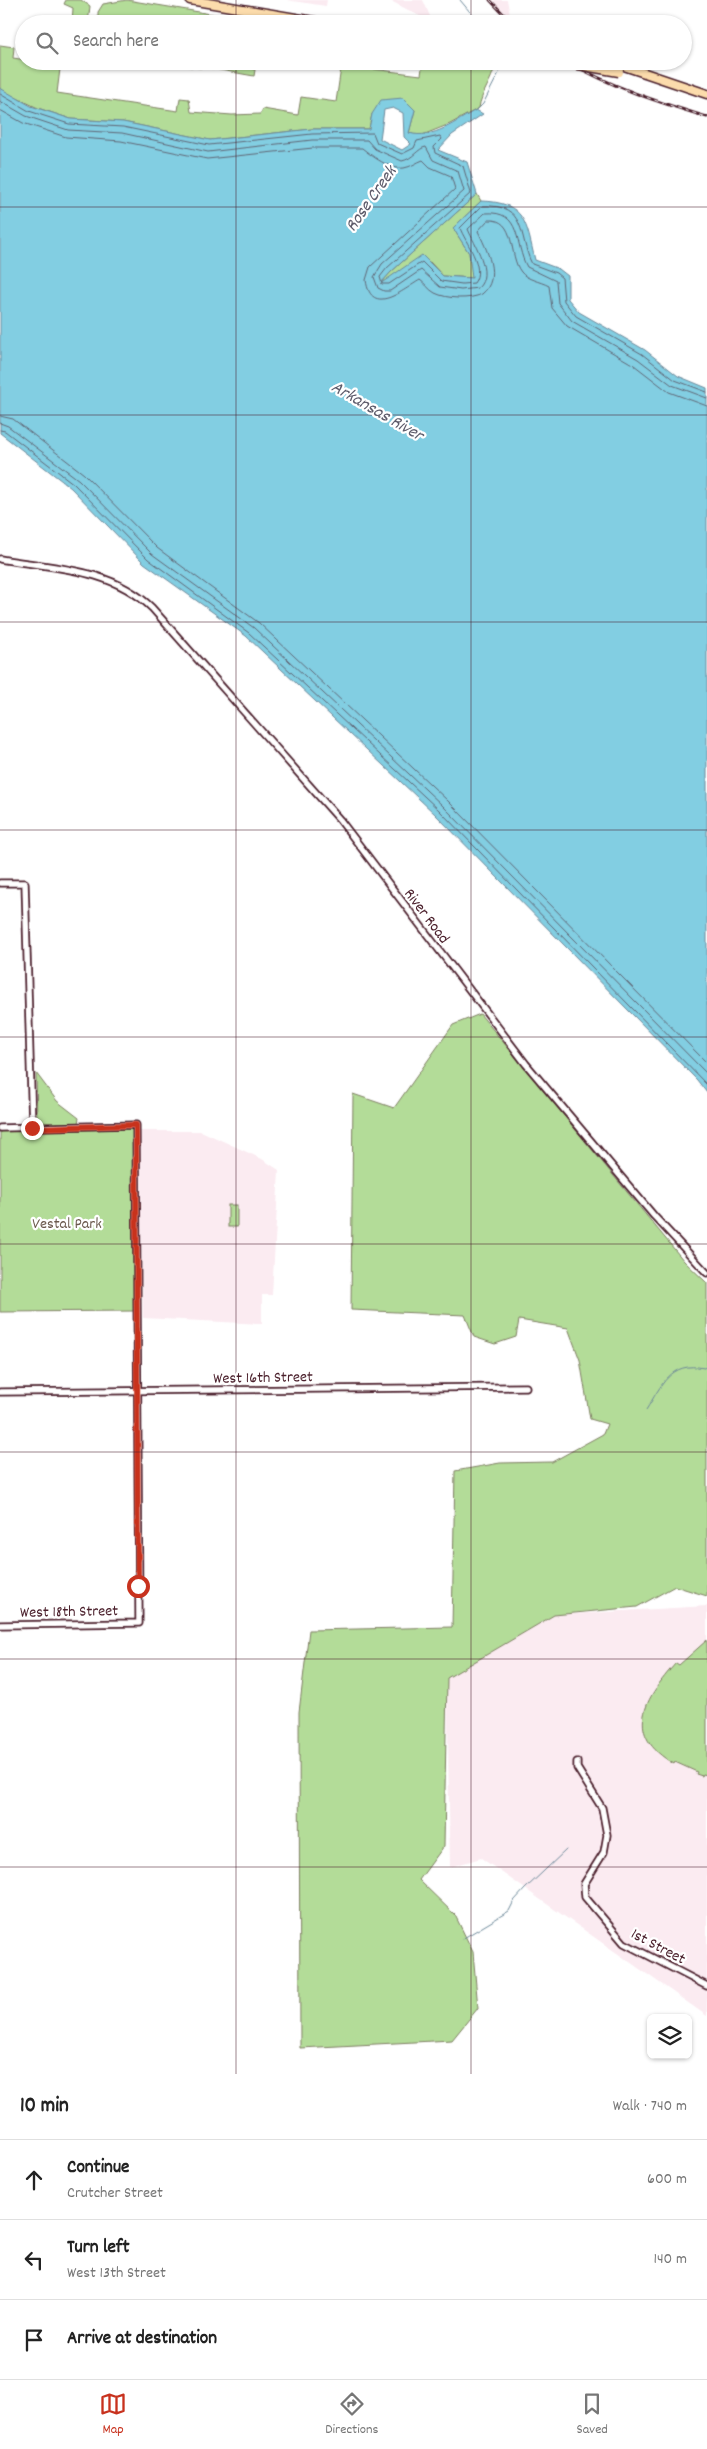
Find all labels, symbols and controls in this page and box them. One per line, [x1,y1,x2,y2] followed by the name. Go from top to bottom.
[15,15,692,70] search box
[33,29,61,57] icon: search
[73,29,159,56] text: Search here
[340,160,405,237] water label: Rose Creek
[326,376,429,450] water label: Arkansas River
[398,884,454,949] street label: River Road
[21,1117,44,1140] route end
[32,1213,102,1236] park label: Vestal Park
[213,1366,313,1391] street label: West 16th Street
[127,1575,150,1598] route start
[20,1600,118,1625] street label: West 18th Street
[627,1923,689,1971] street label: 1st Street
[647,2014,692,2059] map controls
[647,2014,692,2059] button: layers
[20,2092,69,2122] text: 10 min
[613,2095,687,2118] text: Walk · 740 m
[67,2155,129,2182] text: Continue
[20,2166,48,2194] icon: ahead
[647,2168,687,2191] text: 600 m
[67,2182,163,2205] text: Crutcher Street
[67,2235,130,2262] text: Turn left
[20,2246,48,2274] icon: left
[653,2248,687,2271] text: 140 m
[67,2262,166,2285] text: West 13th Street
[20,2326,48,2354] icon: arrive
[67,2326,217,2353] text: Arrive at destination
[99,2390,127,2440] tab: Map
[325,2390,378,2440] tab: Directions
[577,2390,608,2440] tab: Saved

